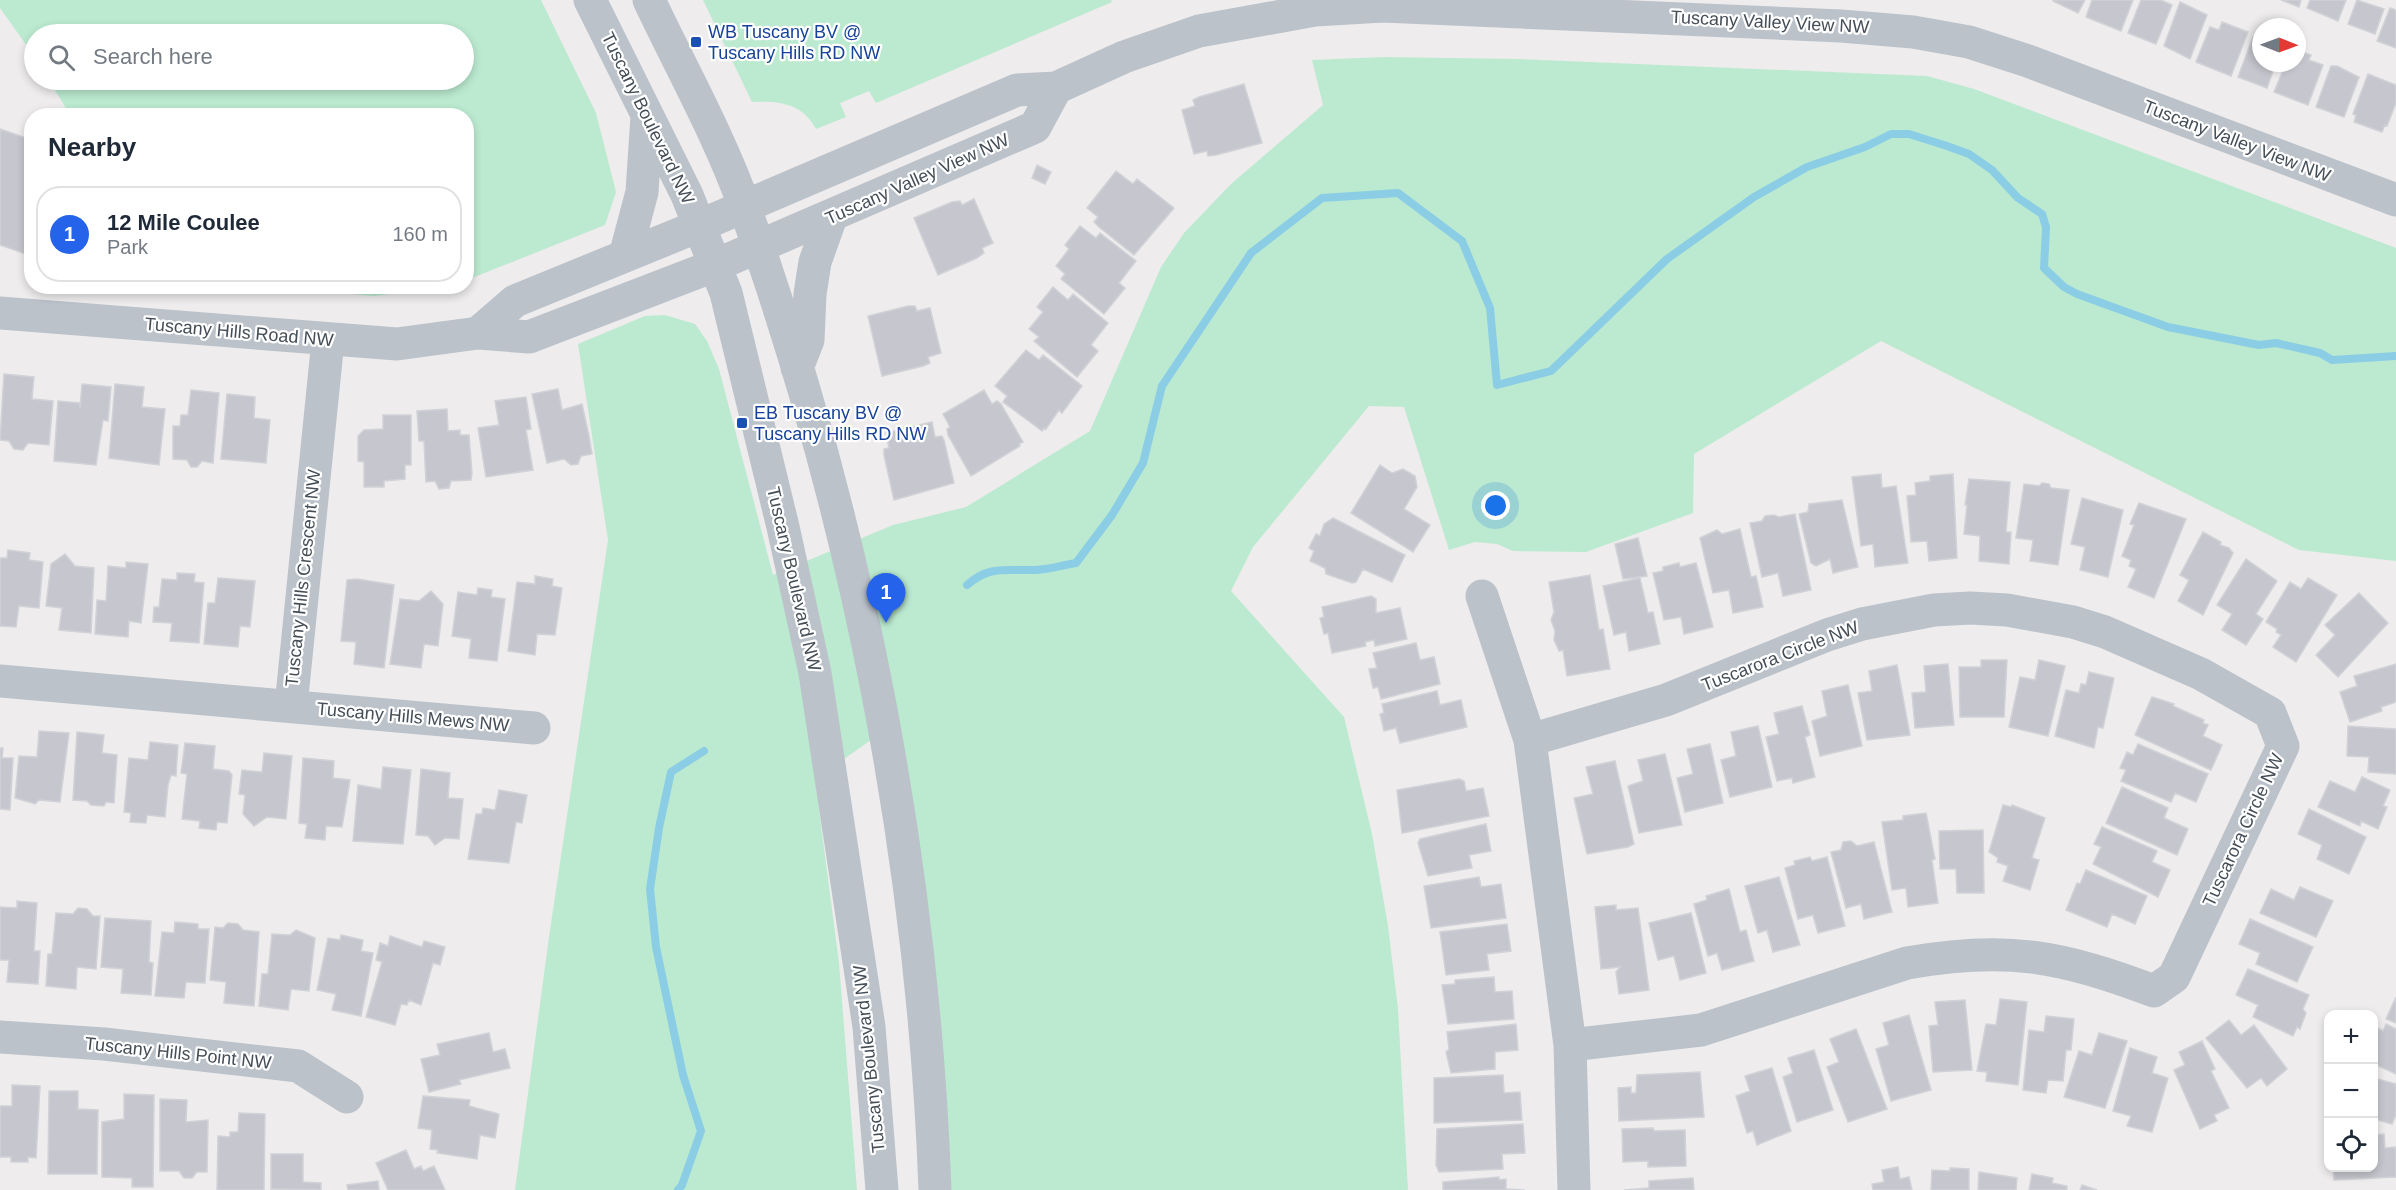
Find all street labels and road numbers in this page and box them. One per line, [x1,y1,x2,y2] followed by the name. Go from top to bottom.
[1670,7,1870,37] street label: Tuscany Valley View NW
[598,29,698,207] street label: Tuscany Boulevard NW
[2141,96,2333,186] street label: Tuscany Valley View NW
[822,129,1012,229] street label: Tuscany Valley View NW
[144,314,334,350] street label: Tuscany Hills Road NW
[282,468,324,688] street label: Tuscany Hills Crescent NW
[763,485,825,673] street label: Tuscany Boulevard NW
[1699,617,1861,695] street label: Tuscarora Circle NW
[316,699,510,735] street label: Tuscany Hills Mews NW
[2199,750,2287,910] street label: Tuscarora Circle NW
[849,964,889,1154] street label: Tuscany Boulevard NW
[84,1033,272,1073] street label: Tuscany Hills Point NW

